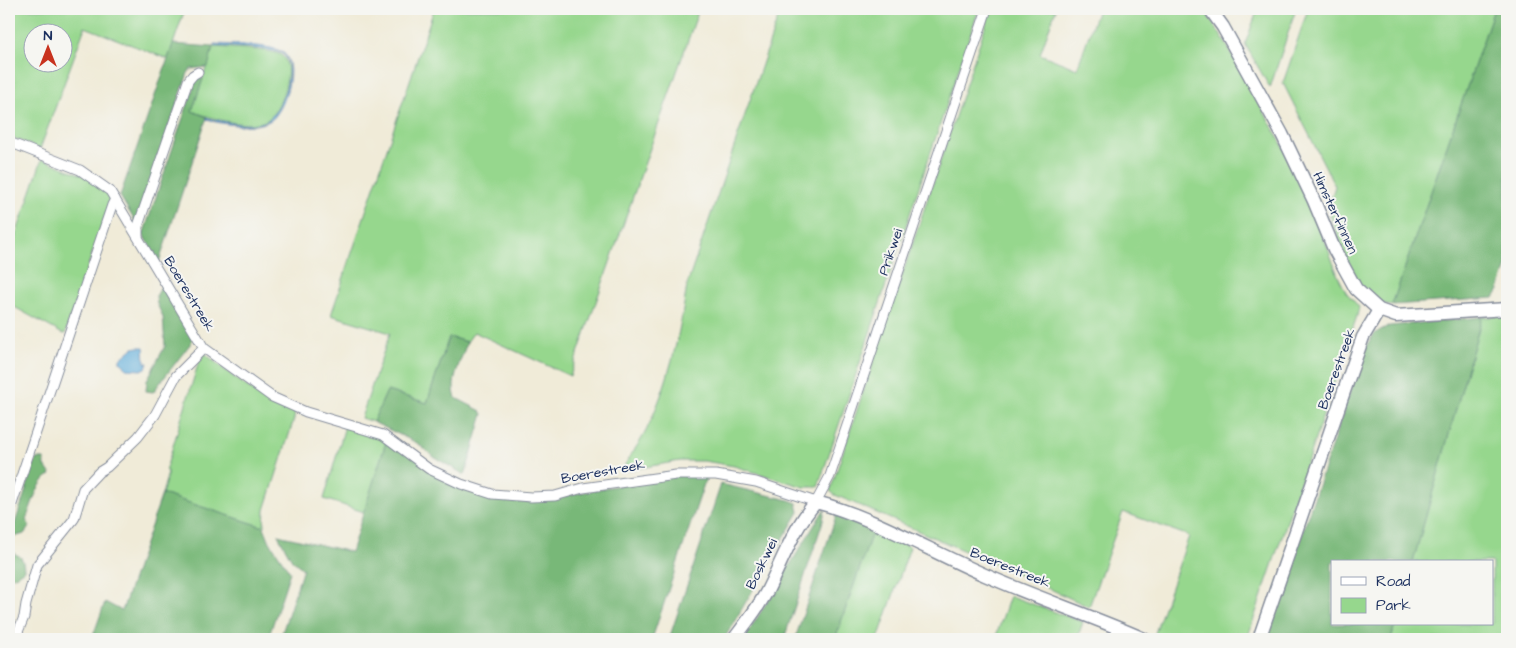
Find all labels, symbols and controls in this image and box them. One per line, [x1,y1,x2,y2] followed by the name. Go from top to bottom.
[22,22,72,72] north arrow
[44,26,53,46] text: N
[1307,169,1363,257] street label: Himsterfinnen
[874,226,908,278] street label: Prikwei
[159,252,220,336] street label: Boerestreek
[1313,325,1361,412] street label: Boerestreek
[559,455,647,489] street label: Boerestreek
[741,535,783,593] street label: Boskwei
[967,543,1053,593] street label: Boerestreek
[1331,560,1494,626] legend
[1376,571,1411,592] text: Road
[1376,595,1411,616] text: Park

